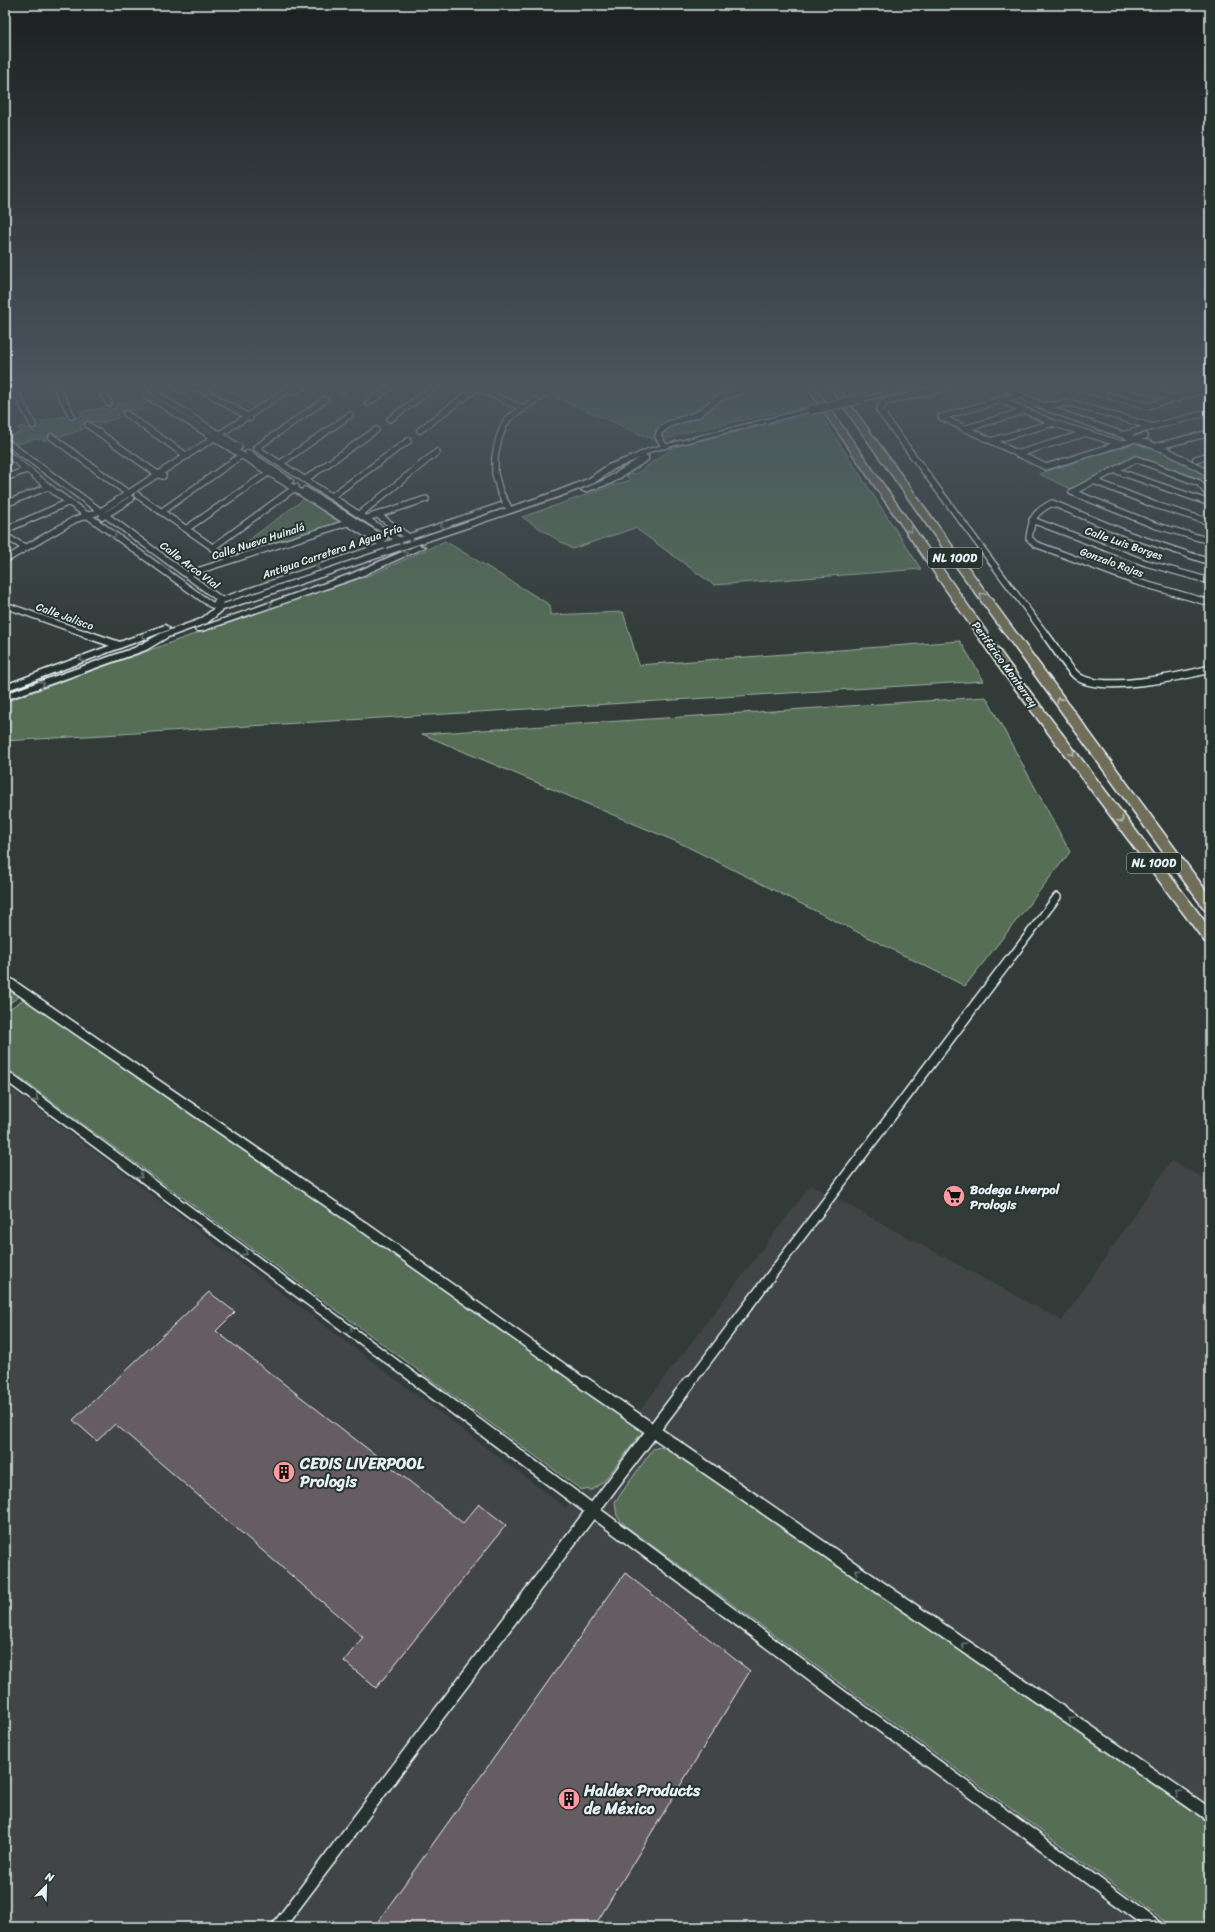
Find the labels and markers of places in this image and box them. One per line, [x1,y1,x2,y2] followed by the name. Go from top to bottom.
[970,1178,1061,1216] place label: Bodega Liverpol Prologis
[941,1183,967,1209] supermarket icon: Bodega Liverpol Prologis
[299,1449,425,1496] place label: CEDIS LIVERPOOL Prologis
[271,1459,297,1485] building icon: CEDIS LIVERPOOL Prologis
[583,1776,701,1823] place label: Haldex Products de México
[556,1786,582,1812] building icon: Haldex Products de México

